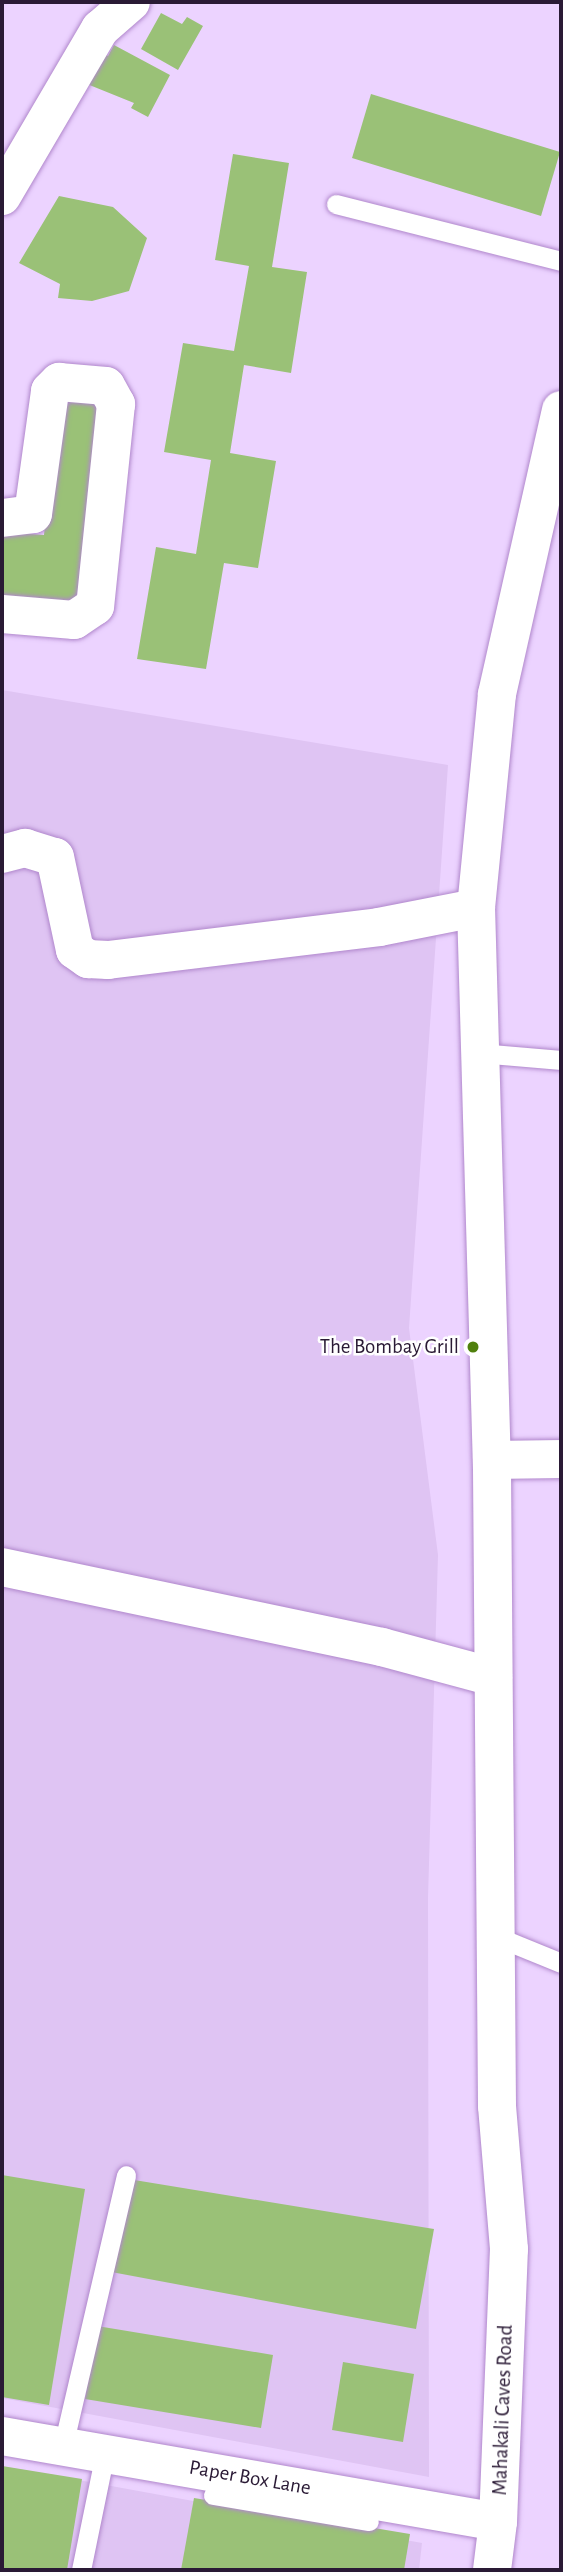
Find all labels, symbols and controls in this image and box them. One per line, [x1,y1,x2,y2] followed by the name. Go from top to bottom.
[320,1334,459,1360] place label: The Bombay Grill
[465,1339,481,1355] marker: The Bombay Grill
[487,2324,519,2496] street label: Mahakali Caves Road
[187,2455,313,2501] street label: Paper Box Lane

